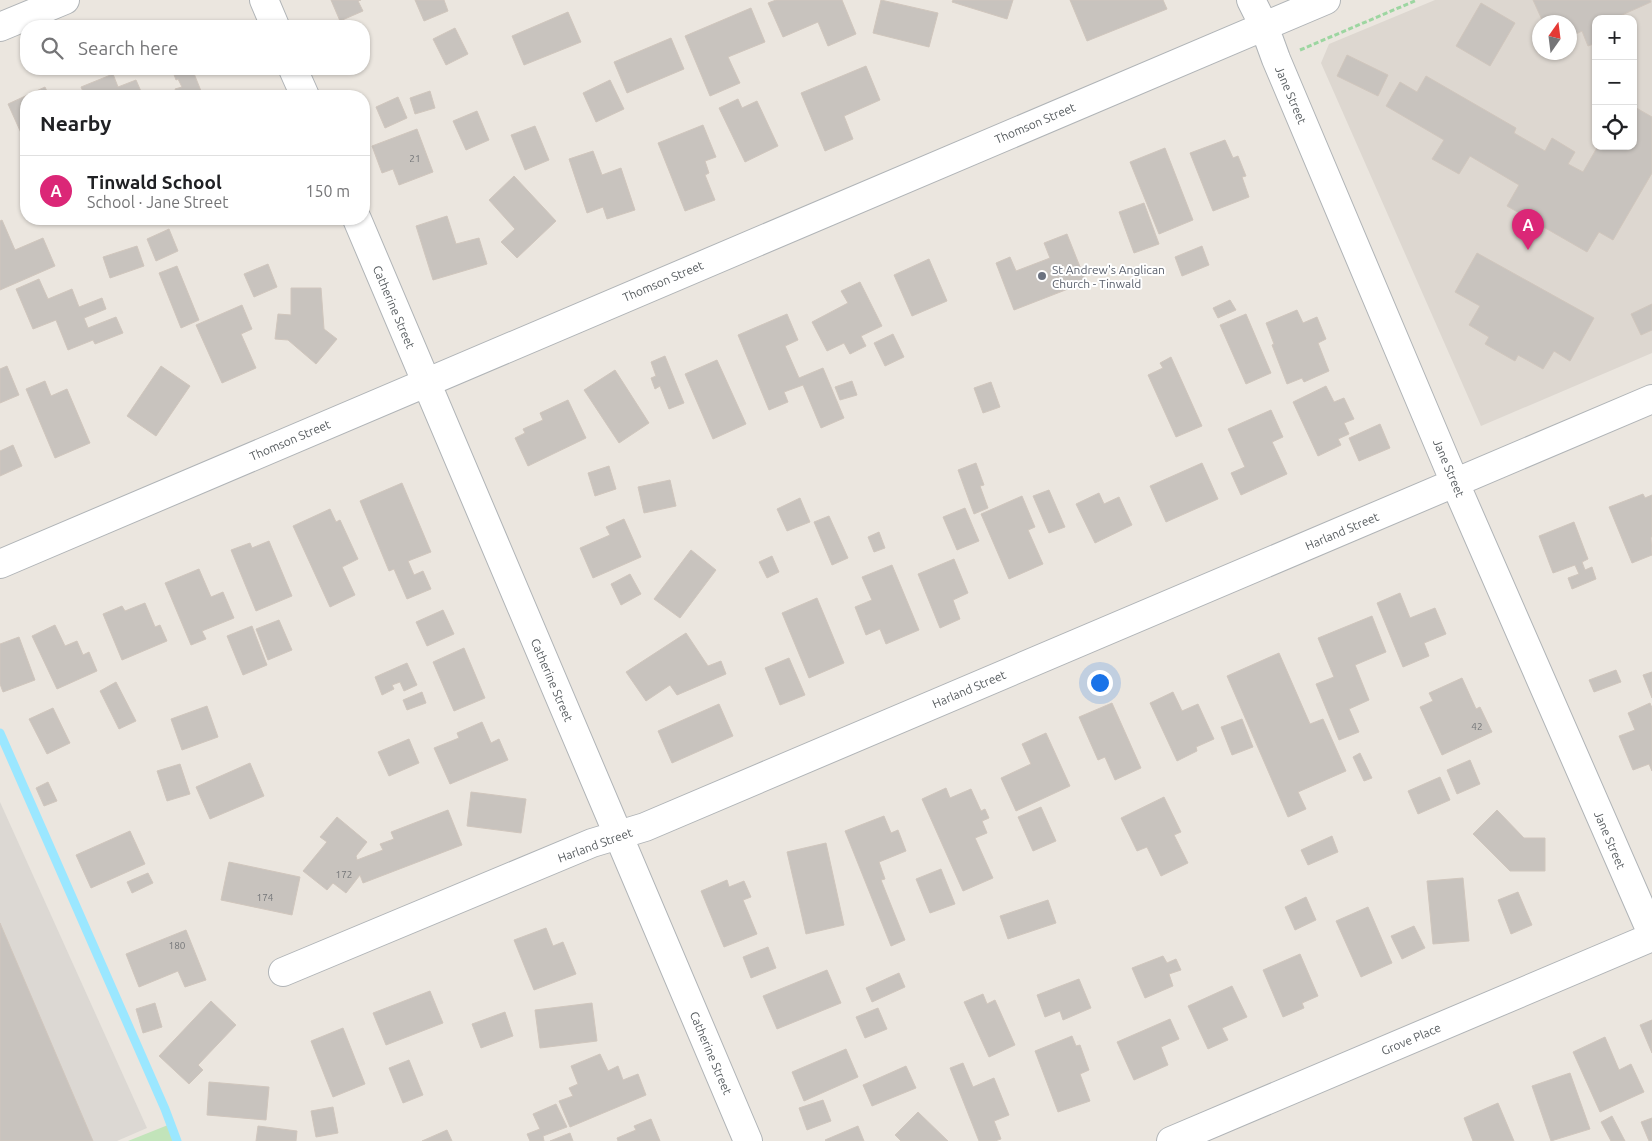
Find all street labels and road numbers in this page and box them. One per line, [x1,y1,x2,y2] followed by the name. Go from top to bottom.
[1273,64,1309,126] street label: Jane Street
[993,100,1077,146] street label: Thomson Street
[621,258,705,304] street label: Thomson Street
[371,264,417,351] street label: Catherine Street
[248,417,332,463] street label: Thomson Street
[1431,437,1467,499] street label: Jane Street
[1303,510,1381,552] street label: Harland Street
[529,637,575,724] street label: Catherine Street
[930,668,1008,710] street label: Harland Street
[1592,809,1628,871] street label: Jane Street
[556,825,634,865] street label: Harland Street
[688,1010,734,1097] street label: Catherine Street
[1379,1021,1443,1057] street label: Grove Place

